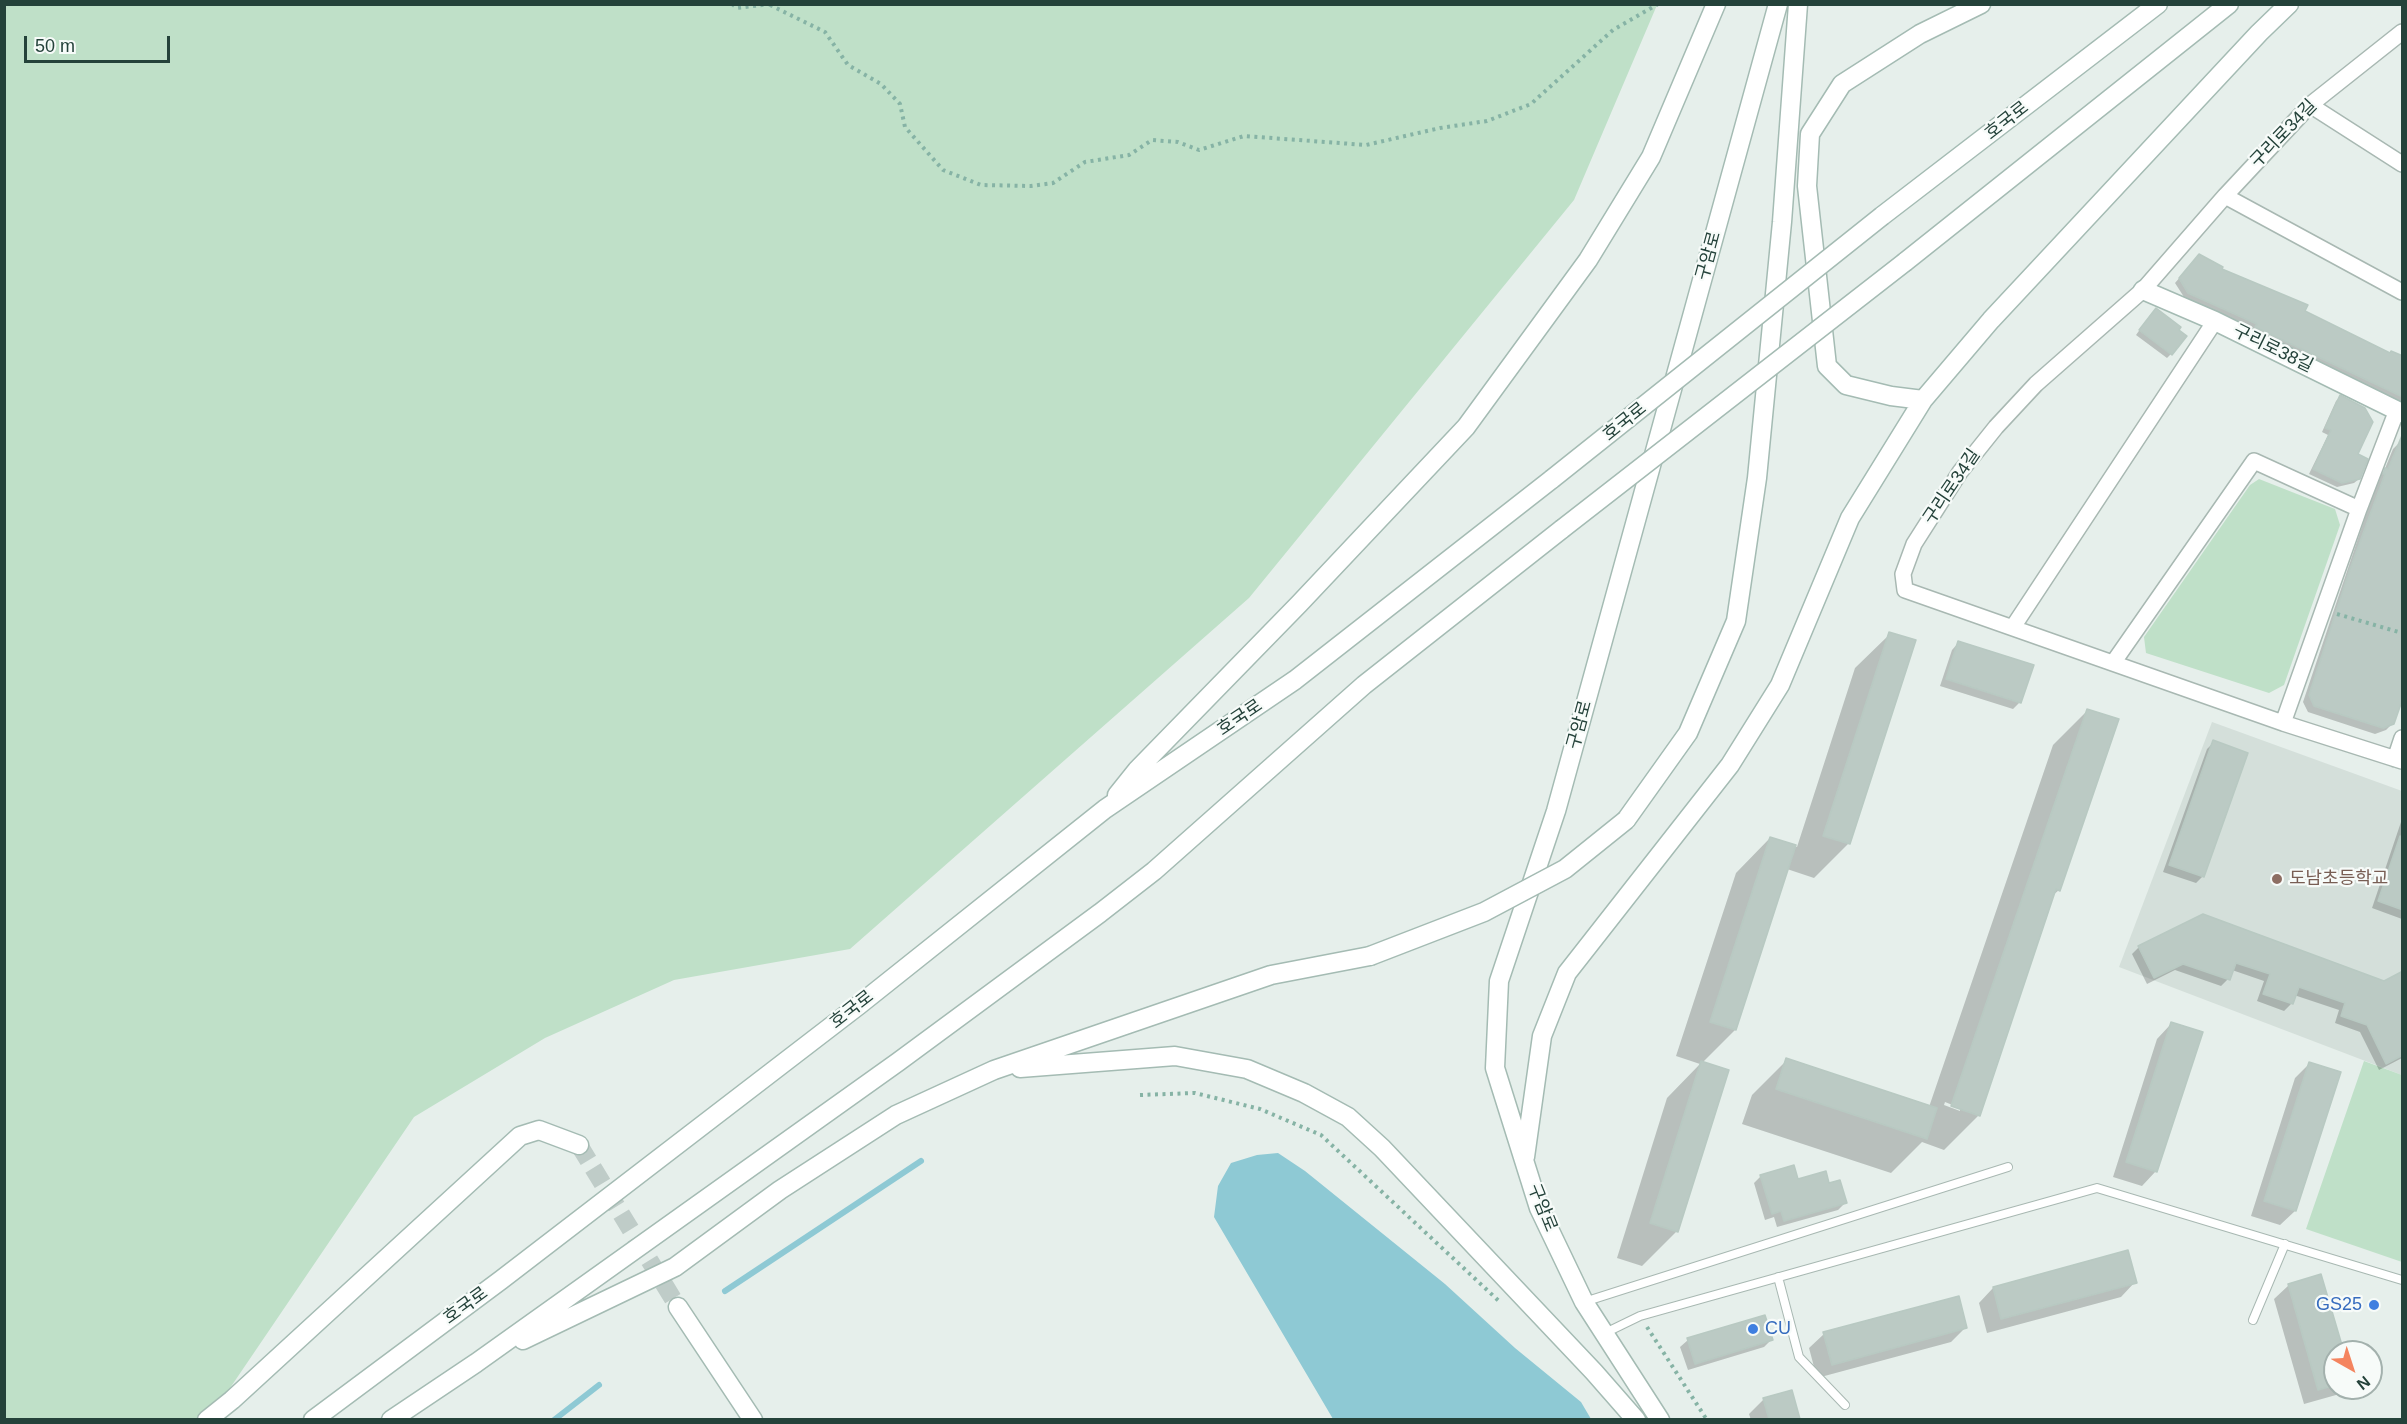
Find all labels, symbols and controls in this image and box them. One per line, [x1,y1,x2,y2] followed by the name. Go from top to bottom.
[27,24,172,62] scale bar
[35,36,75,56] text: 50 m
[2246,95,2322,173] street label: 구리로34길
[1981,97,2033,145] street label: 호국로
[1692,229,1726,283] street label: 구암로
[2229,320,2317,378] street label: 구리로38길
[1599,398,1651,446] street label: 호국로
[1919,445,1985,529] street label: 구리로34길
[1213,695,1267,741] street label: 호국로
[1563,698,1597,752] street label: 구암로
[2289,868,2388,890] place label: 도남초등학교
[2270,872,2284,886] marker: 도남초등학교
[826,986,878,1034] street label: 호국로
[1523,1181,1561,1235] street label: 구암로
[440,1283,492,1329] street label: 호국로
[2316,1294,2362,1316] place label: GS25
[2367,1298,2381,1312] marker: GS25
[1765,1318,1791,1340] place label: CU
[1746,1322,1760,1336] marker: CU
[2323,1340,2383,1400] north arrow
[2354,1373,2373,1393] text: N

